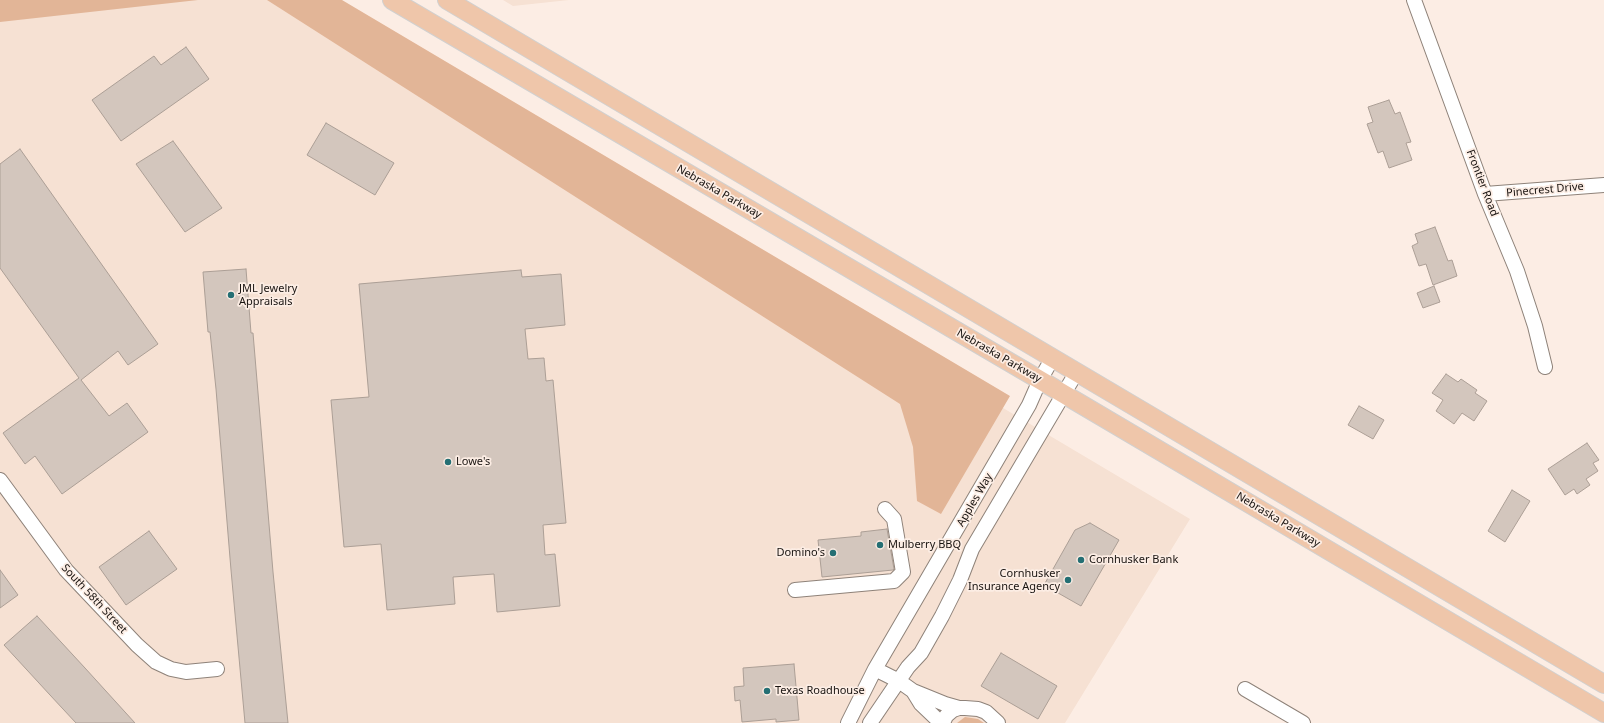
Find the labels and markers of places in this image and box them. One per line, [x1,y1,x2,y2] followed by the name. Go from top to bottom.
[239,282,297,308] place label: JML Jewelry Appraisals
[226,290,236,300] marker: JML Jewelry Appraisals
[456,455,490,469] place label: Lowe's
[443,457,453,467] marker: Lowe's
[888,538,961,552] place label: Mulberry BBQ
[875,540,885,550] marker: Mulberry BBQ
[776,546,825,560] place label: Domino's
[828,548,838,558] marker: Domino's
[1089,553,1178,567] place label: Cornhusker Bank
[1076,555,1086,565] marker: Cornhusker Bank
[968,567,1060,593] place label: Cornhusker Insurance Agency
[1063,575,1073,585] marker: Cornhusker Insurance Agency
[775,684,865,698] place label: Texas Roadhouse
[762,686,772,696] marker: Texas Roadhouse

